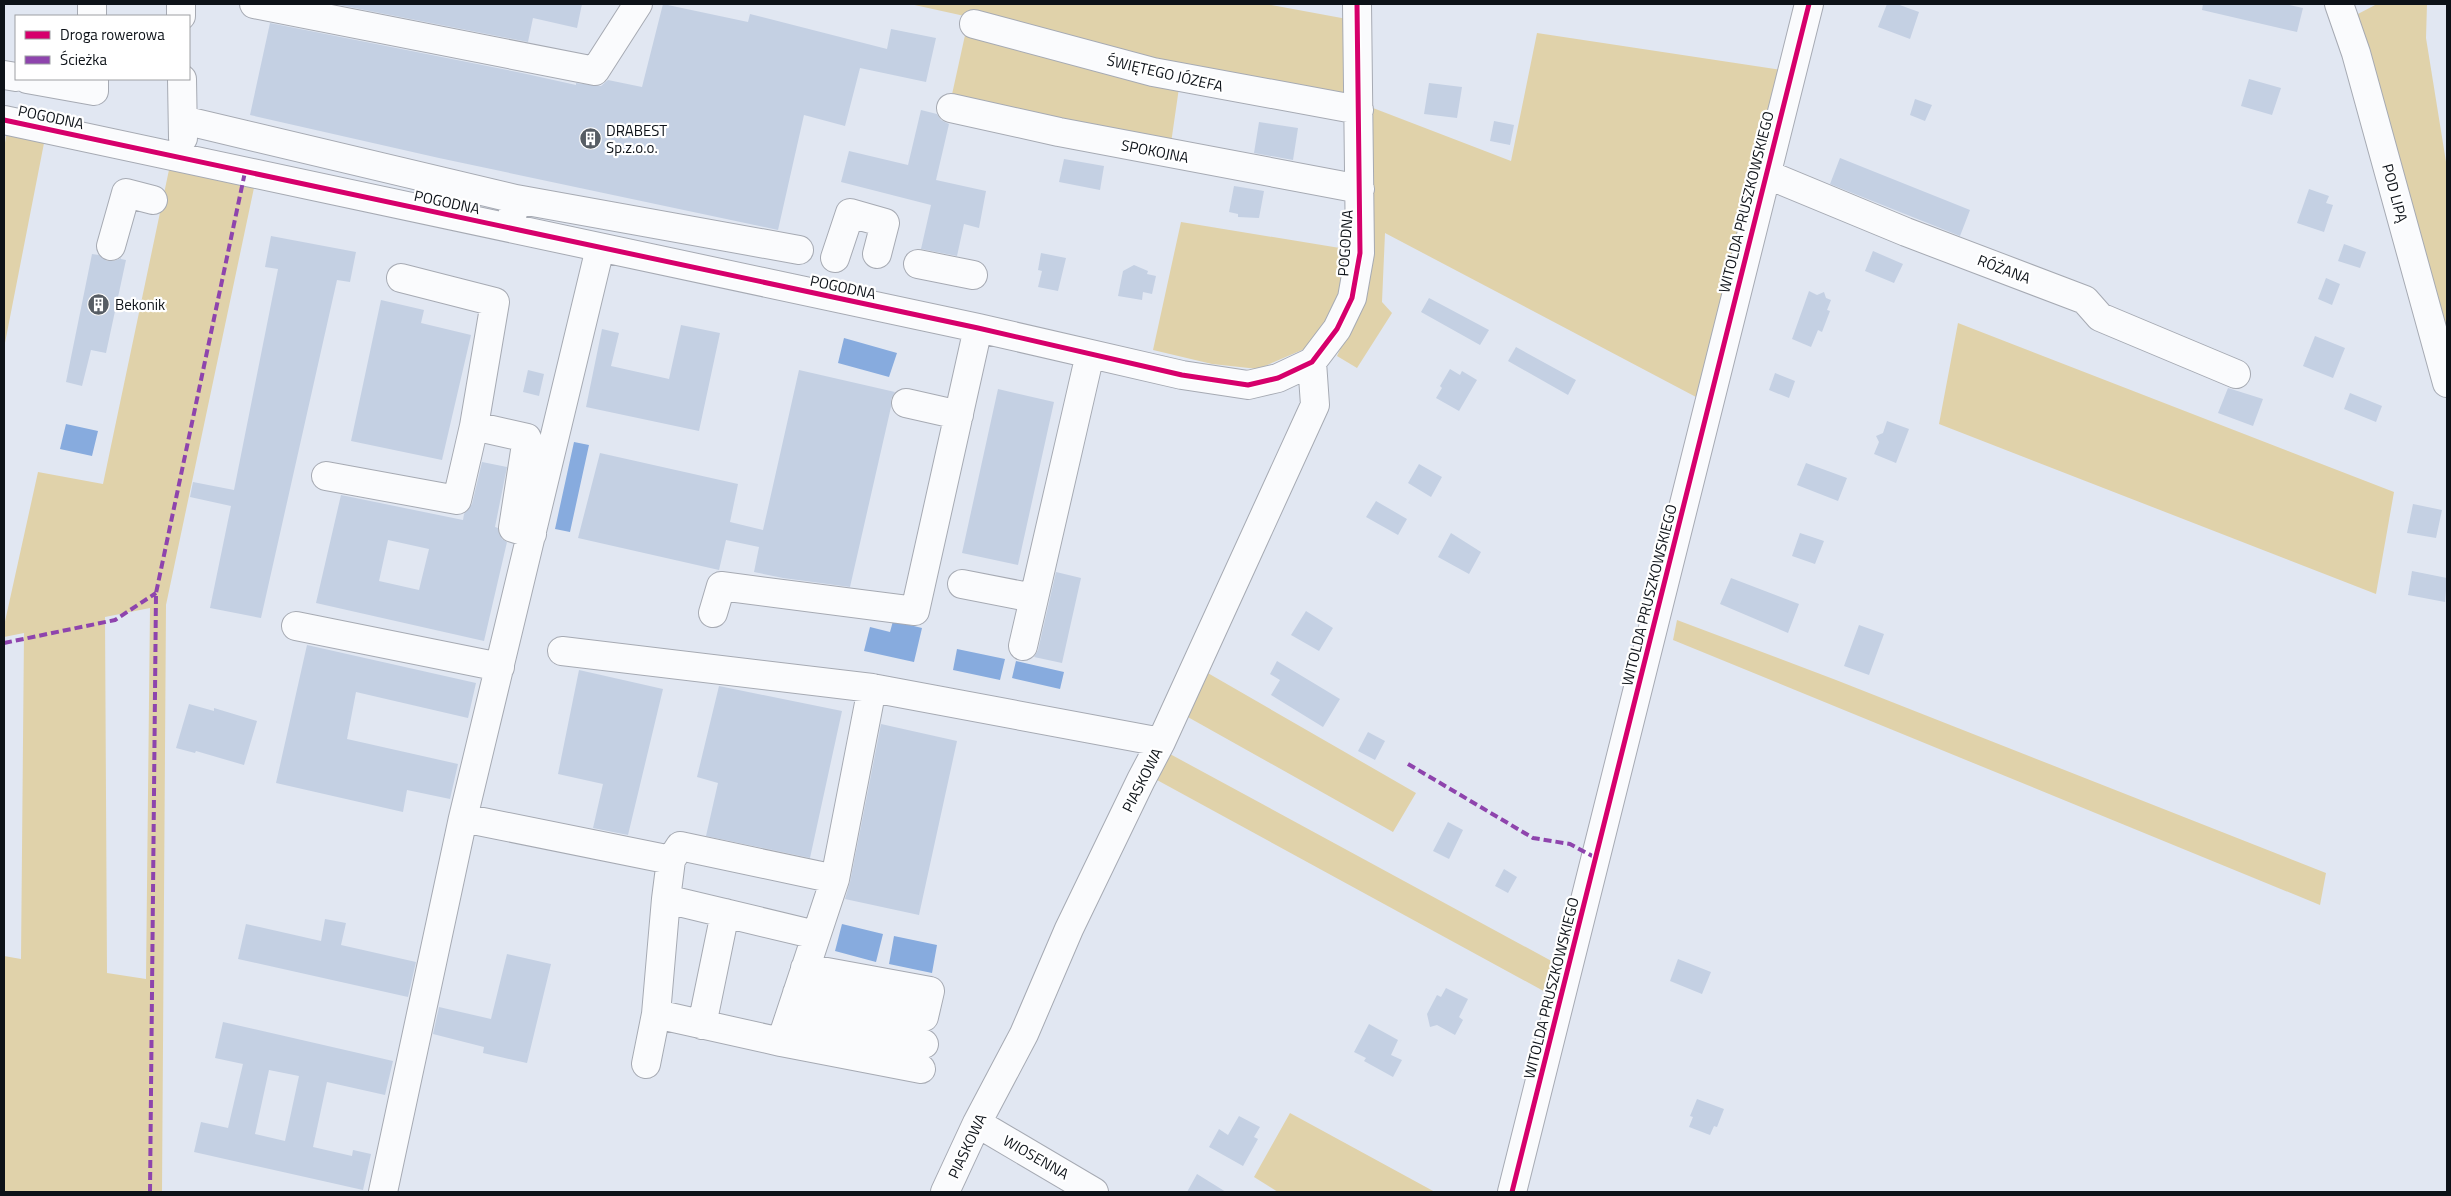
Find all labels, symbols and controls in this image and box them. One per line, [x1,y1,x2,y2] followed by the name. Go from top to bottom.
[15,15,190,80] legend
[60,23,165,46] text: Droga rowerowa
[60,48,107,71] text: Ścieżka
[1105,48,1225,98] street label: ŚWIĘTEGO JÓZEFA
[16,99,86,135] street label: POGODNA
[1712,109,1780,295] street label: WITOLDA PRUSZKOWSKIEGO
[606,119,667,159] place label: DRABEST Sp.z.o.o.
[578,127,602,151] building icon: DRABEST Sp.z.o.o.
[1119,133,1191,169] street label: SPOKOJNA
[2376,161,2414,225] street label: POD LIPĄ
[412,184,482,220] street label: POGODNA
[1331,209,1359,277] street label: POGODNA
[1974,248,2034,290] street label: RÓŻANA
[808,269,878,305] street label: POGODNA
[87,292,111,316] building icon: Bekonik
[115,293,165,316] place label: Bekonik
[1615,502,1683,688] street label: WITOLDA PRUSZKOWSKIEGO
[1116,744,1168,816] street label: PIASKOWA
[1517,895,1585,1081] street label: WITOLDA PRUSZKOWSKIEGO
[942,1110,992,1182] street label: PIASKOWA
[999,1129,1073,1185] street label: WIOSENNA

